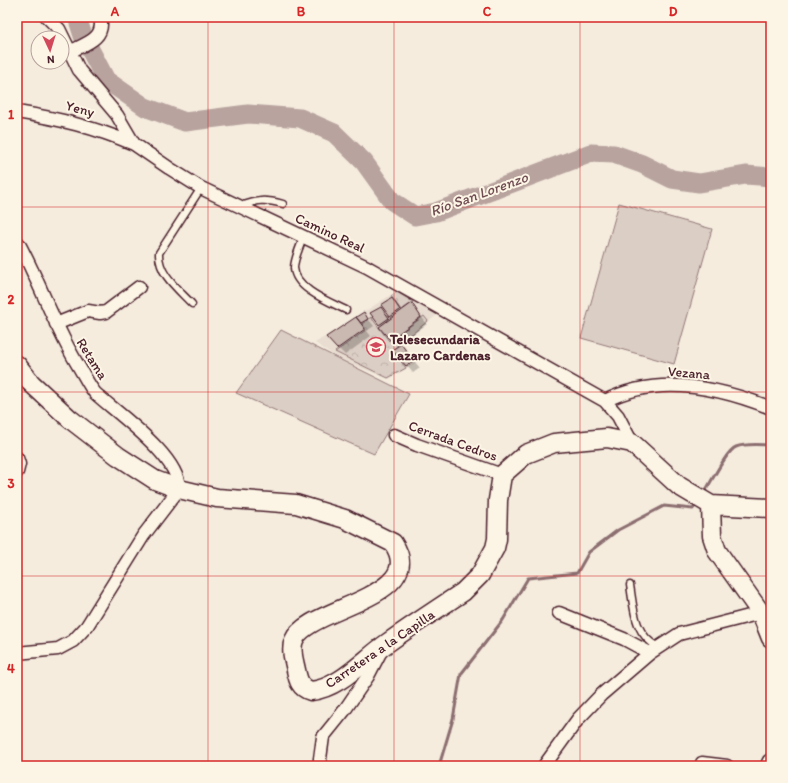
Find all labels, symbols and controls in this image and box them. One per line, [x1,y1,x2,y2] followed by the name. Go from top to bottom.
[110,4,120,19] text: A
[297,4,306,19] text: B
[483,4,492,19] text: C
[669,4,678,19] text: D
[30,30,70,70] north arrow
[46,53,55,66] text: N
[64,97,97,121] street label: Yeny
[8,107,14,122] text: 1
[428,168,531,220] water label: Río San Lorenzo
[292,209,368,257] street label: Camino Real
[8,292,15,307] text: 2
[389,331,491,364] place label: Telesecundaria Lazaro Cardenas
[73,335,112,384] street label: Retama
[365,336,387,358] school or university icon: Telesecundaria Lazaro Cardenas
[667,363,712,383] street label: Vezana
[406,417,500,465] street label: Cerrada Cedros
[7,476,15,491] text: 3
[322,606,439,692] street label: Carretera a la Capilla
[7,661,15,676] text: 4

